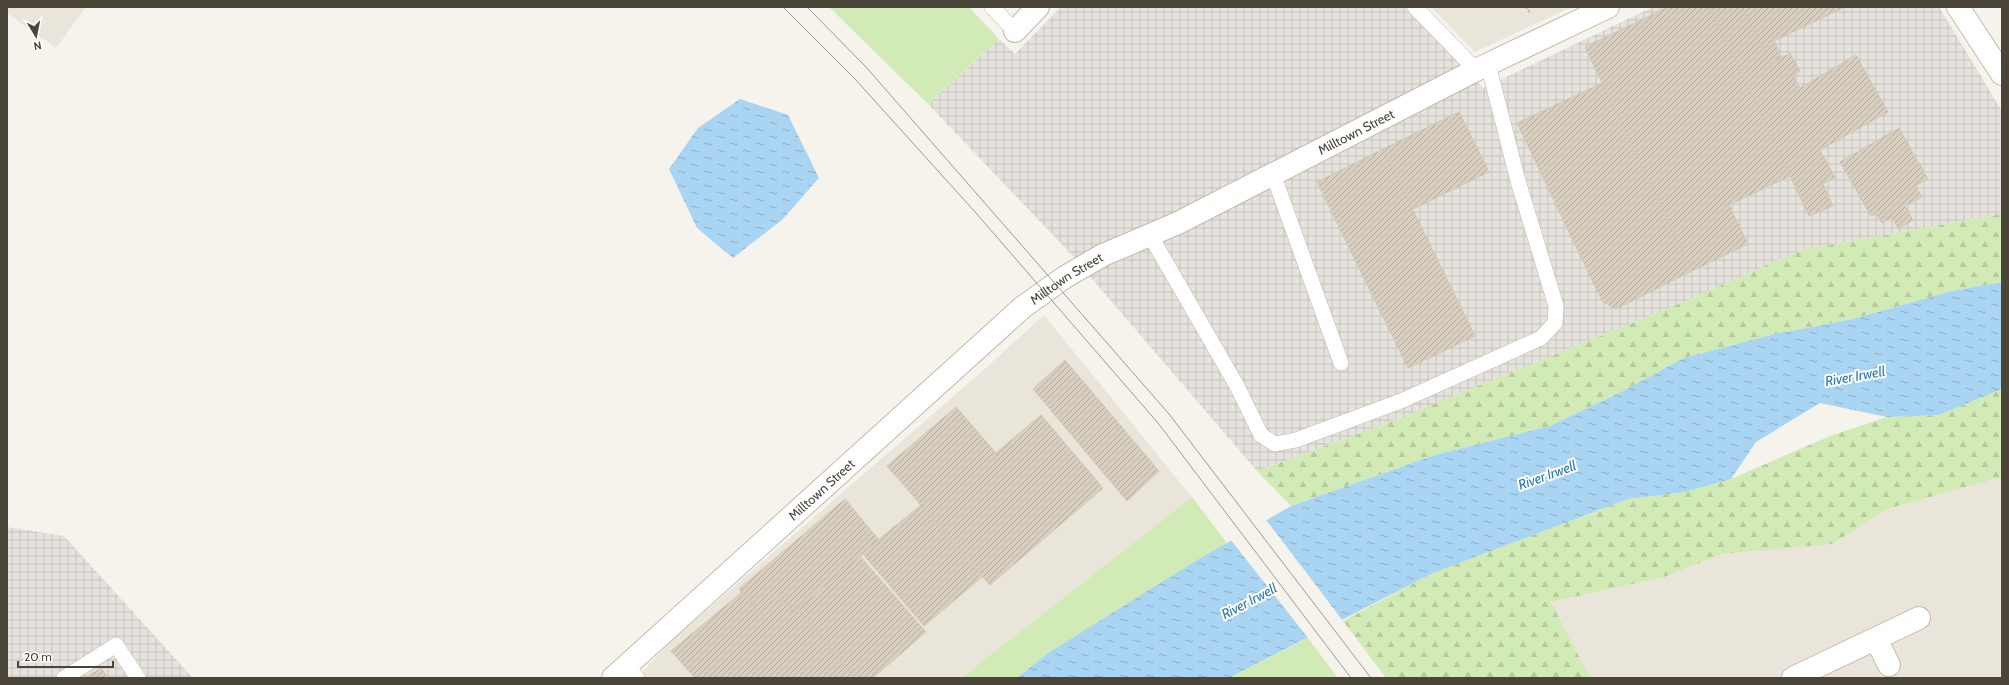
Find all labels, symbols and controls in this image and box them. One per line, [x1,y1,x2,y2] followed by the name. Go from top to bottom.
[16,16,56,56] north arrow
[33,38,43,53] text: N
[1315,105,1397,158] street label: Milltown Street
[1027,249,1106,308] street label: Milltown Street
[1824,362,1887,390] water label: River Irwell
[785,455,858,524] street label: Milltown Street
[1516,456,1579,494] water label: River Irwell
[1218,579,1281,623] water label: River Irwell
[18,643,113,669] scale bar
[24,649,52,664] text: 20 m

